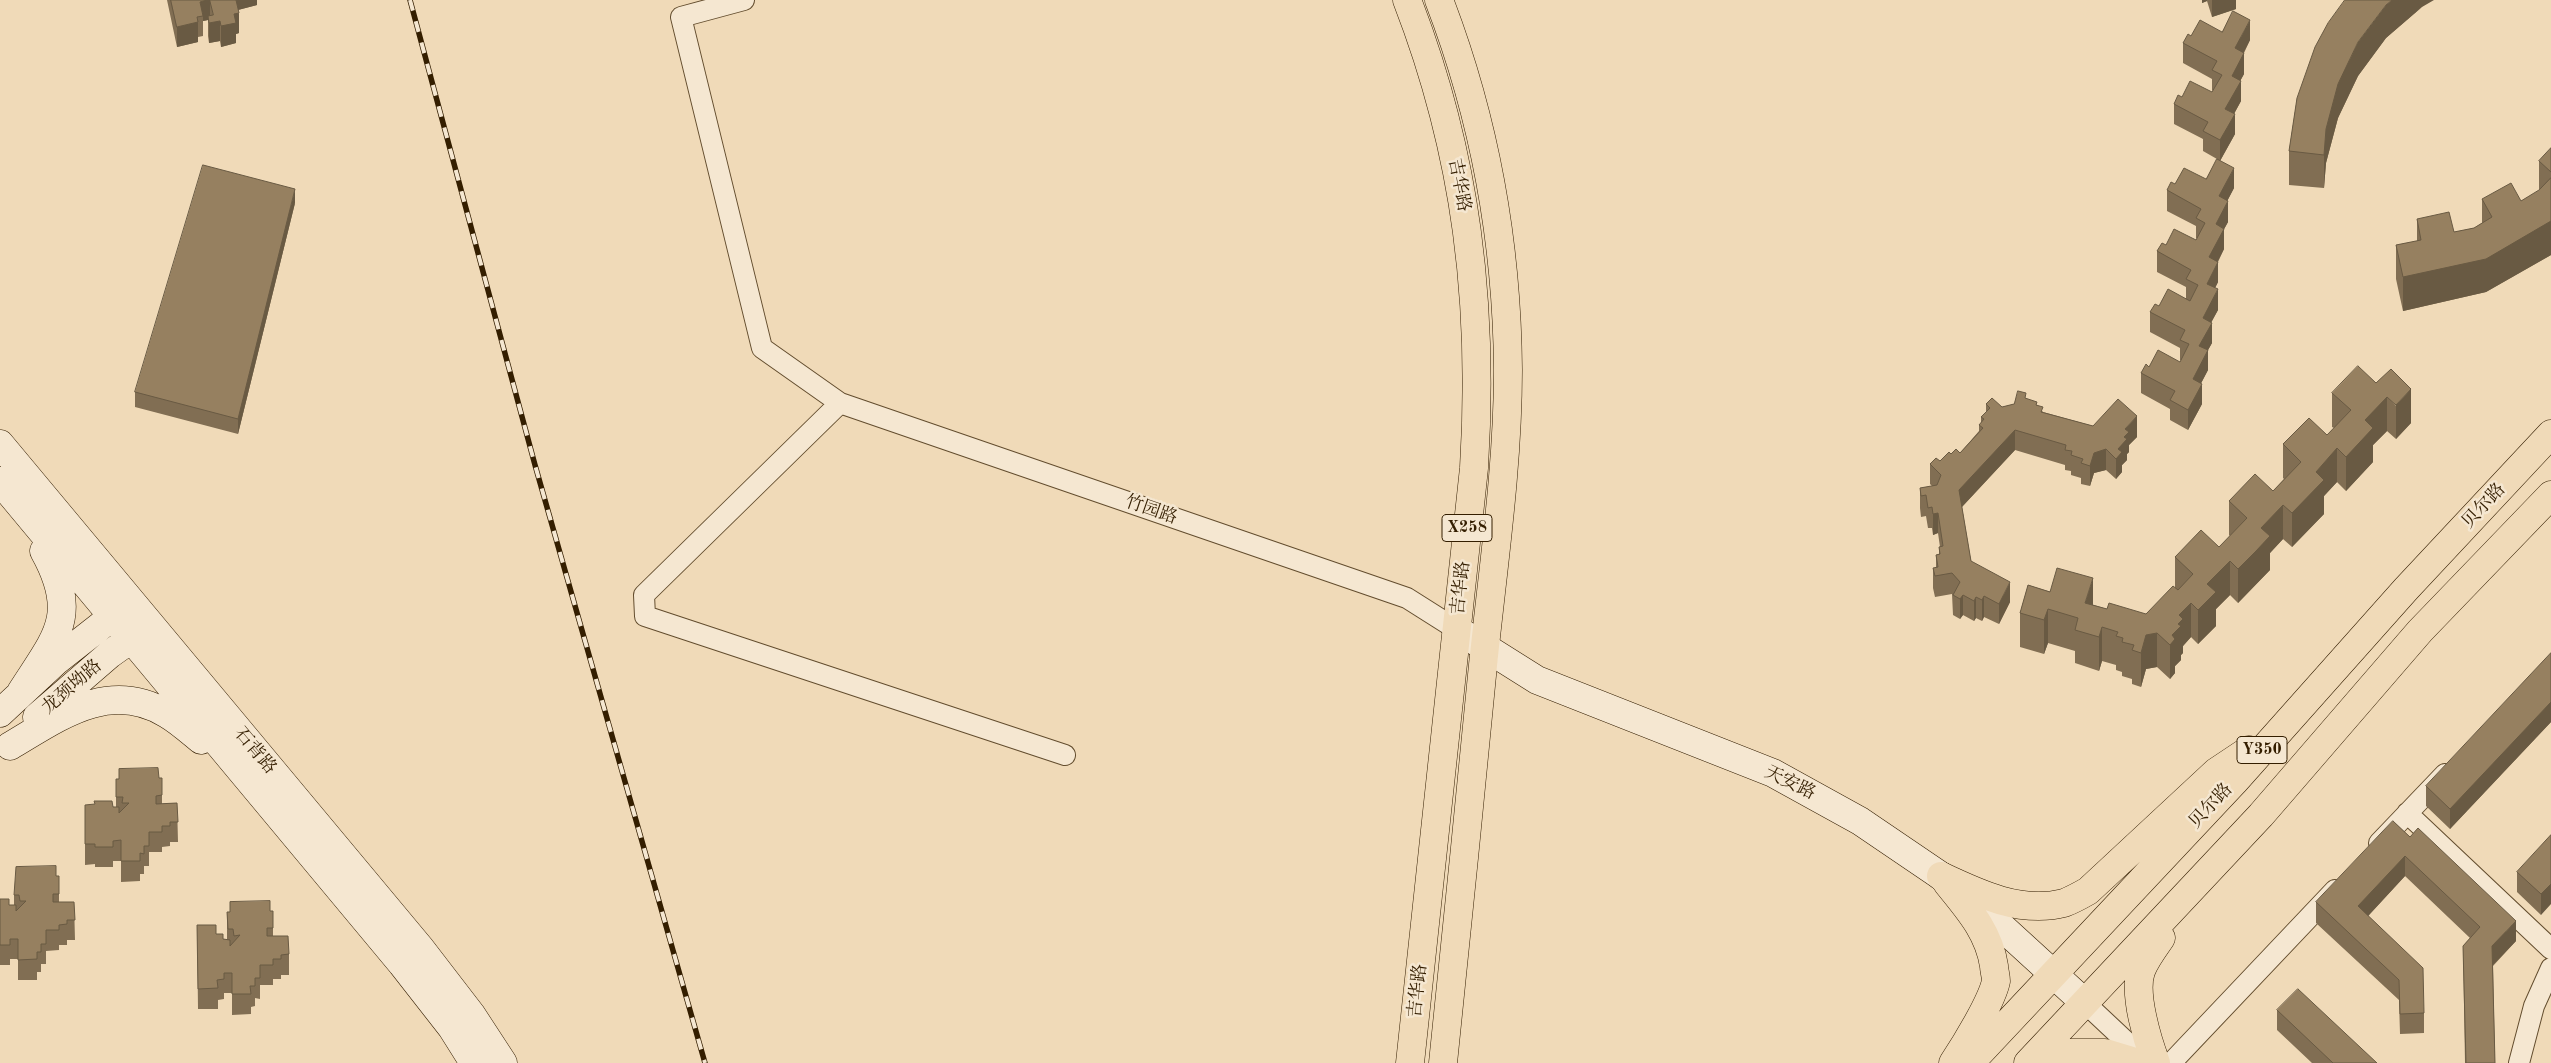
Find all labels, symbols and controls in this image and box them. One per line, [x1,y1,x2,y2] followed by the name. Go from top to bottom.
[1443,156,1475,214] street label: 吉华路
[2458,479,2510,533] street label: 贝尔路
[1122,491,1180,529] street label: 竹园路
[1442,514,1492,542] road number: X258
[1447,560,1475,616] street label: 吉华路
[38,655,106,719] street label: 龙颈坳路
[229,723,281,779] street label: 石背路
[2237,736,2287,764] road number: Y350
[1761,761,1819,805] street label: 天安路
[2185,779,2237,833] street label: 贝尔路
[1404,963,1432,1019] street label: 吉华路

